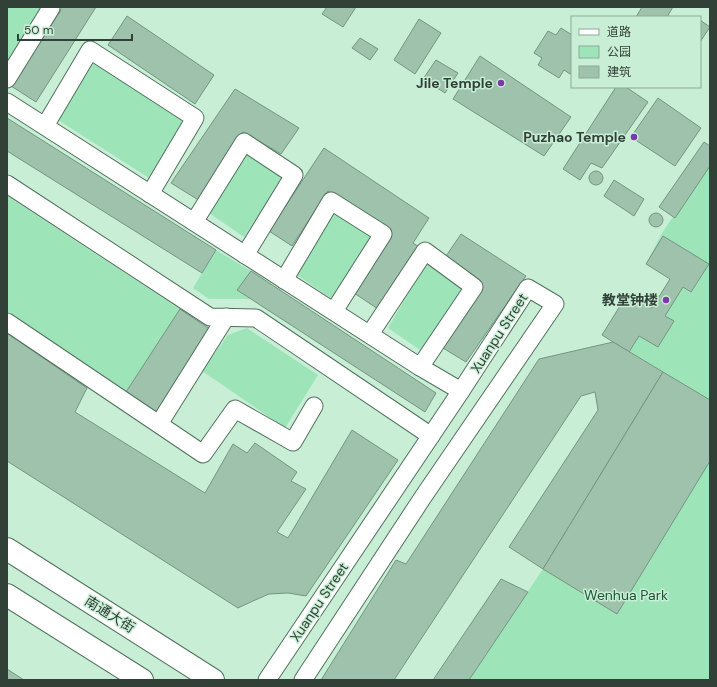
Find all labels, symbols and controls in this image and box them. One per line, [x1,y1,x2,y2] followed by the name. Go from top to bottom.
[18,16,132,42] scale bar
[571,16,701,88] legend
[24,22,53,38] text: 50 m
[607,24,631,40] text: 道路
[607,44,631,60] text: 公园
[607,64,631,80] text: 建筑
[416,74,493,92] place label: Jile Temple
[496,78,506,88] marker: Jile Temple
[523,128,626,146] place label: Puzhao Temple
[629,132,639,142] marker: Puzhao Temple
[466,290,532,376] street label: Xuanpu Street
[602,291,658,309] place label: 教堂钟楼
[661,295,671,305] marker: 教堂钟楼
[286,559,352,645] street label: Xuanpu Street
[584,586,668,604] park label: Wenhua Park
[81,592,139,636] street label: 南通大街

